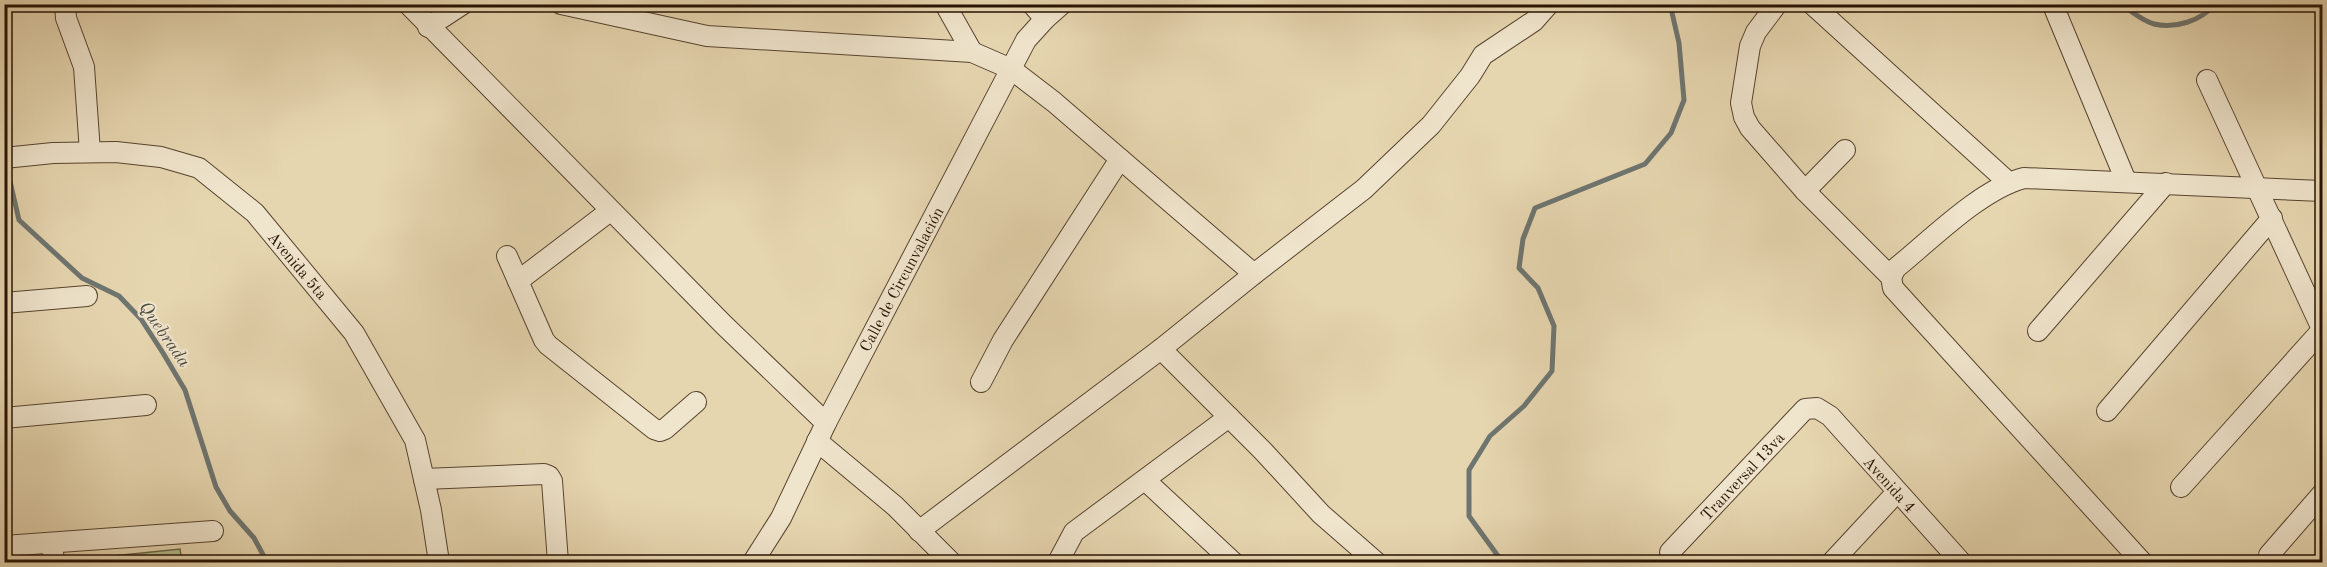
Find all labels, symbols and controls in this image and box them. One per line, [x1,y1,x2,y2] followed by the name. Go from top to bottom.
[858,205,948,355] street label: Calle de Circunvalación
[264,229,329,303] street label: Avenida 5ta
[135,298,193,371] water label: Quebrada
[1699,430,1788,525] street label: Tranversal 13va
[1859,454,1918,516] street label: Avenida 4

